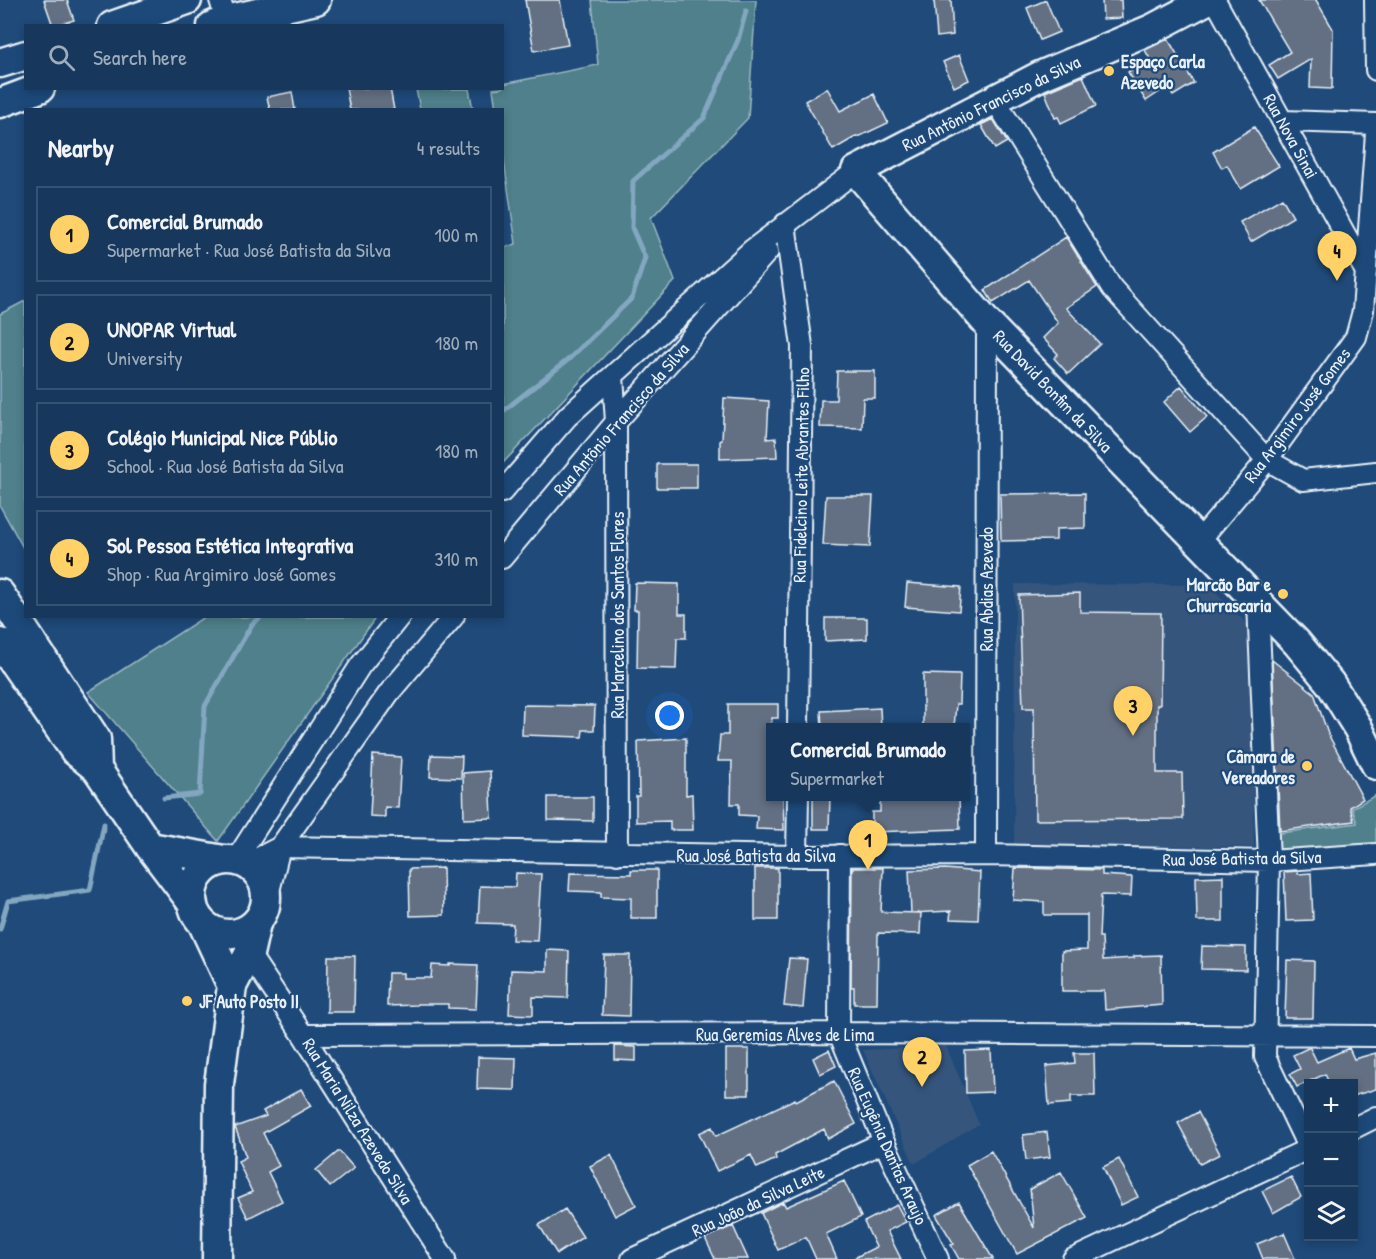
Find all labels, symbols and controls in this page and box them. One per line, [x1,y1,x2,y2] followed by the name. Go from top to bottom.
[24,24,504,90] search box
[45,41,78,74] icon: search
[93,42,187,72] text: Search here
[898,49,1084,157] street label: Rua Antônio Francisco da Silva
[1121,49,1206,95] place label: Espaço Carla Azevedo
[1102,64,1116,78] marker: Espaço Carla Azevedo
[1257,89,1325,183] street label: Rua Nova Sinai
[48,130,114,165] text: Nearby
[417,134,480,161] text: 4 results
[107,206,263,236] text: Comercial Brumado
[66,221,73,248] text: 1
[435,221,478,248] text: 100 m
[1318,232,1356,281] pin: 4
[107,236,391,263] text: Supermarket · Rua José Batista da Silva
[107,314,236,344] text: UNOPAR Virtual
[988,324,1118,458] street label: Rua David Bonfim da Silva
[65,329,74,356] text: 2
[435,329,478,356] text: 180 m
[548,337,694,501] street label: Rua Antônio Francisco da Silva
[1238,342,1356,488] street label: Rua Argimiro José Gomes
[107,344,183,371] text: University
[787,367,815,583] street label: Rua Fidelcino Leite Abrantes Filho
[107,422,337,452] text: Colégio Municipal Nice Públio
[65,437,74,464] text: 3
[435,437,478,464] text: 180 m
[107,452,344,479] text: School · Rua José Batista da Silva
[605,511,630,718] street label: Rua Marcelino dos Santos Flores
[974,527,999,651] street label: Rua Abdias Azevedo
[107,530,353,560] text: Sol Pessoa Estética Integrativa
[66,545,73,572] text: 4
[435,545,478,572] text: 310 m
[107,560,336,587] text: Shop · Rua Argimiro José Gomes
[1186,572,1272,618] place label: Marcão Bar e Churrascaria
[1276,587,1290,601] marker: Marcão Bar e Churrascaria
[1114,686,1152,736] pin: 3
[655,701,684,730] your location
[766,723,970,801] popup
[790,734,946,764] text: Comercial Brumado
[1221,744,1296,790] place label: Câmara de Vereadores
[1300,759,1314,773] marker: Câmara de Vereadores
[790,764,884,791] text: Supermarket
[848,820,888,870] pin: 1
[677,843,836,868] street label: Rua José Batista da Silva
[1162,844,1322,872] street label: Rua José Batista da Silva
[199,989,299,1014] place label: JF Auto Posto II
[180,994,194,1008] marker: JF Auto Posto II
[696,1022,874,1047] street label: Rua Geremias Alves de Lima
[297,1033,419,1209] street label: Rua Maria Nilza Azevedo Silva
[902,1038,942,1087] pin: 2
[842,1063,934,1229] street label: Rua Eugênia Dantas Araujo
[1304,1079,1358,1241] map controls
[1304,1079,1358,1133] button: +
[1304,1133,1358,1187] button: −
[688,1159,828,1243] street label: Rua João da Silva Leite
[1304,1187,1358,1241] button: layers

